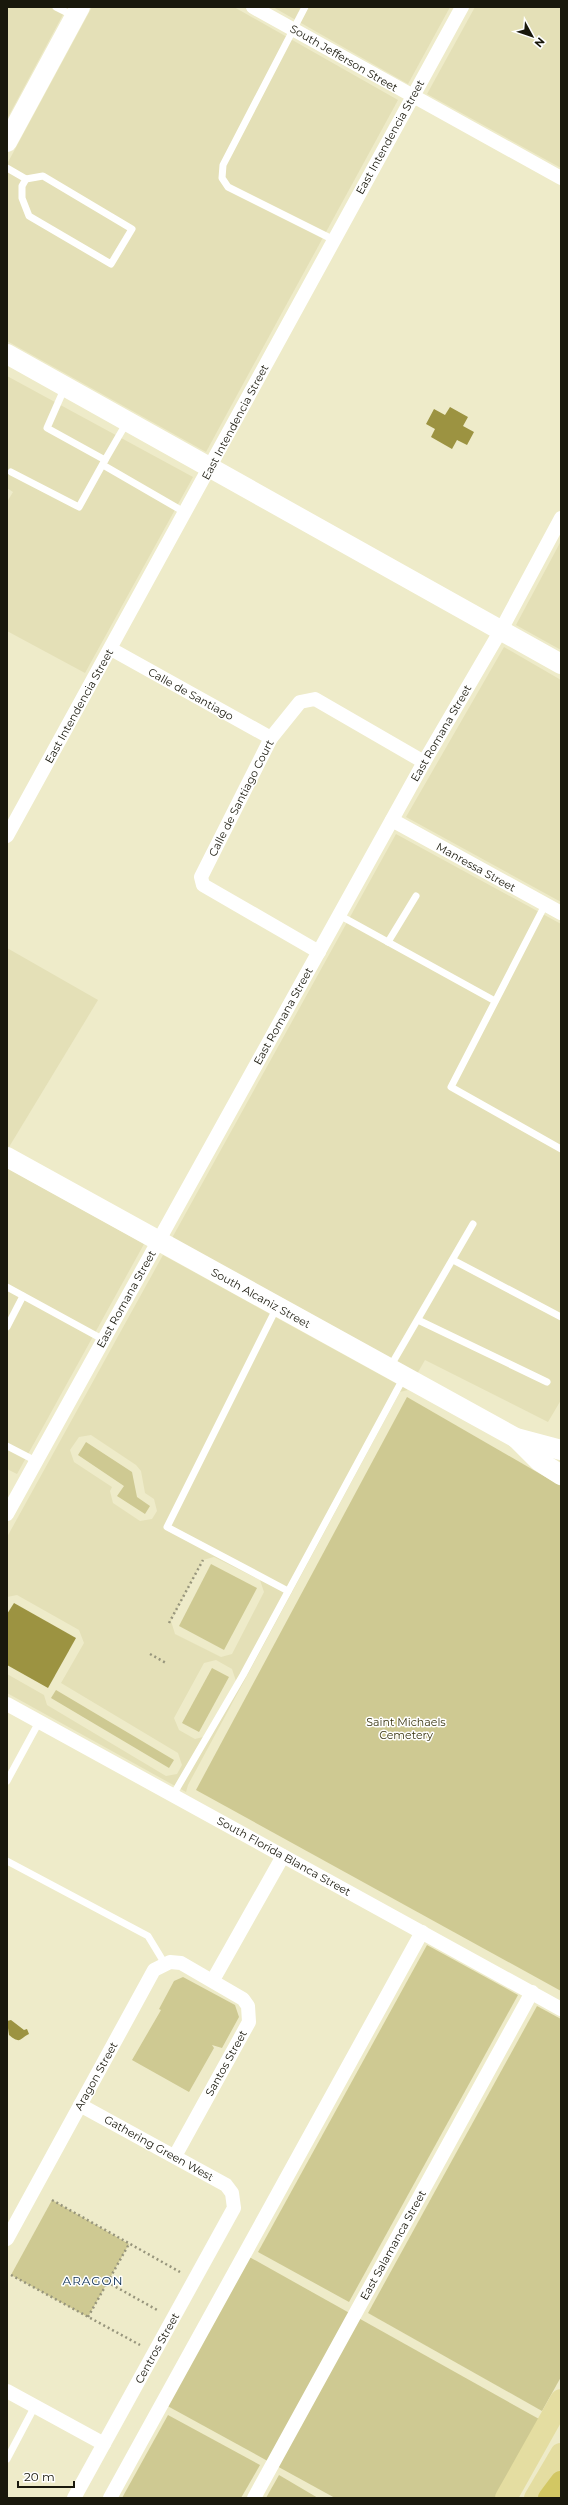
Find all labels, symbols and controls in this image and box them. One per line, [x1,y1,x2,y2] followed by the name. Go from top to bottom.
[512,16,552,56] north arrow
[288,21,401,95] street label: South Jefferson Street
[531,35,548,50] text: N
[353,77,428,197] street label: East Intendencia Street
[199,361,272,482] street label: East Intendencia Street
[42,646,117,766] street label: East Intendencia Street
[146,665,236,723] street label: Calle de Santiago
[408,682,475,784] street label: East Romana Street
[205,737,277,859] street label: Calle de Santiago Court
[434,839,519,895] street label: Manressa Street
[250,964,316,1067] street label: East Romana Street
[93,1247,159,1350] street label: East Romana Street
[209,1265,314,1331] street label: South Alcaniz Street
[366,1715,446,1742] park label: Saint Michaels Cemetery
[215,1813,354,1899] street label: South Florida Blanca Street
[202,2027,250,2098] street label: Santos Street
[71,2039,121,2113] street label: Aragon Street
[102,2112,217,2184] street label: Gathering Green West
[357,2187,429,2302] street label: East Salamanca Street
[63,2273,123,2288] district label: ARAGON
[132,2310,182,2386] street label: Centros Street
[18,2463,74,2489] scale bar
[24,2469,55,2484] text: 20 m

